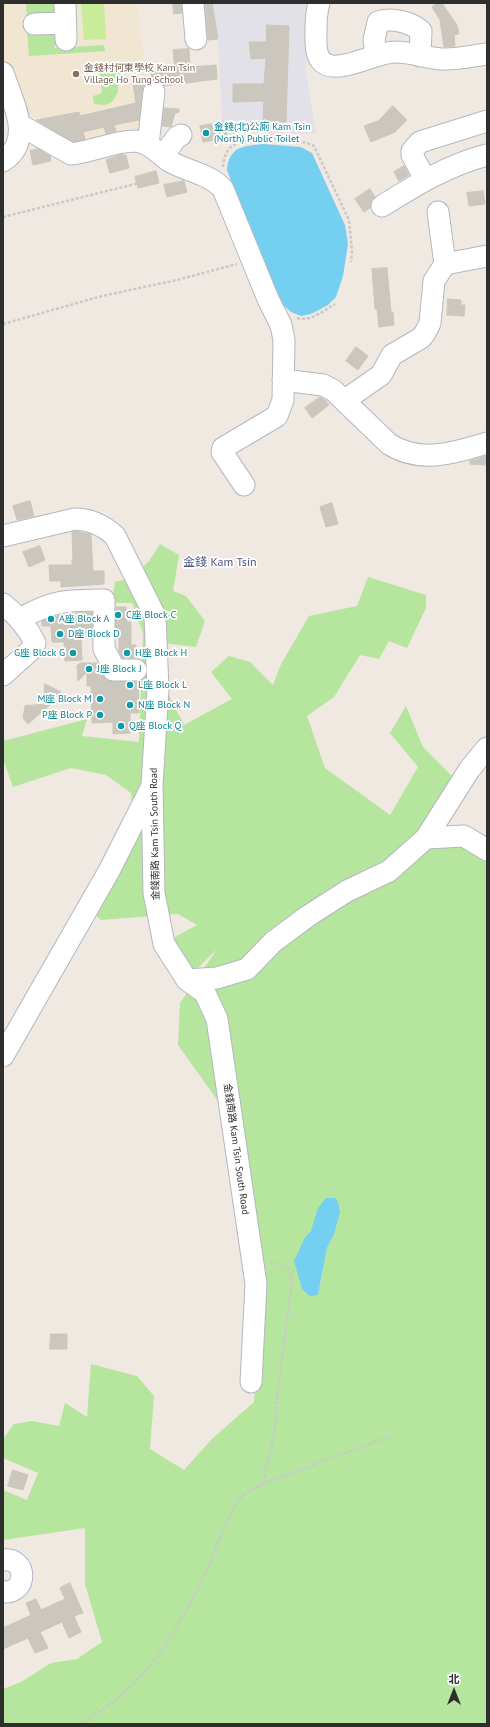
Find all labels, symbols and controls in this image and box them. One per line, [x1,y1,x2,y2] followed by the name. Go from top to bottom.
[84,62,195,86] place label: 金錢村何東學校 Kam Tsin Village Ho Tung School
[71,69,81,79] marker: 金錢村何東學校 Kam Tsin Village Ho Tung School
[214,121,311,144] place label: 金錢(北)公廁 Kam Tsin (North) Public Toilet
[201,128,211,138] marker: 金錢(北)公廁 Kam Tsin (North) Public Toilet
[183,556,257,570] district label: 金錢 Kam Tsin
[126,609,176,621] place label: C座 Block C
[113,610,123,620] marker: C座 Block C
[59,613,109,625] place label: A座 Block A
[46,614,56,624] marker: A座 Block A
[68,628,120,640] place label: D座 Block D
[55,629,65,639] marker: D座 Block D
[14,647,65,659] place label: G座 Block G
[135,647,187,659] place label: H座 Block H
[68,648,78,658] marker: G座 Block G
[122,648,132,658] marker: H座 Block H
[97,663,142,675] place label: J座 Block J
[84,664,94,674] marker: J座 Block J
[138,679,187,691] place label: L座 Block L
[125,680,135,690] marker: L座 Block L
[37,693,92,705] place label: M座 Block M
[95,694,105,704] marker: M座 Block M
[138,699,190,711] place label: N座 Block N
[125,700,135,710] marker: N座 Block N
[42,709,92,721] place label: P座 Block P
[95,710,105,720] marker: P座 Block P
[129,720,181,732] place label: Q座 Block Q
[116,721,126,731] marker: Q座 Block Q
[148,768,162,900] street label: 金錢南路 Kam Tsin South Road
[221,1083,251,1215] street label: 金錢南路 Kam Tsin South Road
[434,1671,474,1711] north arrow
[449,1672,460,1686] text: 北

